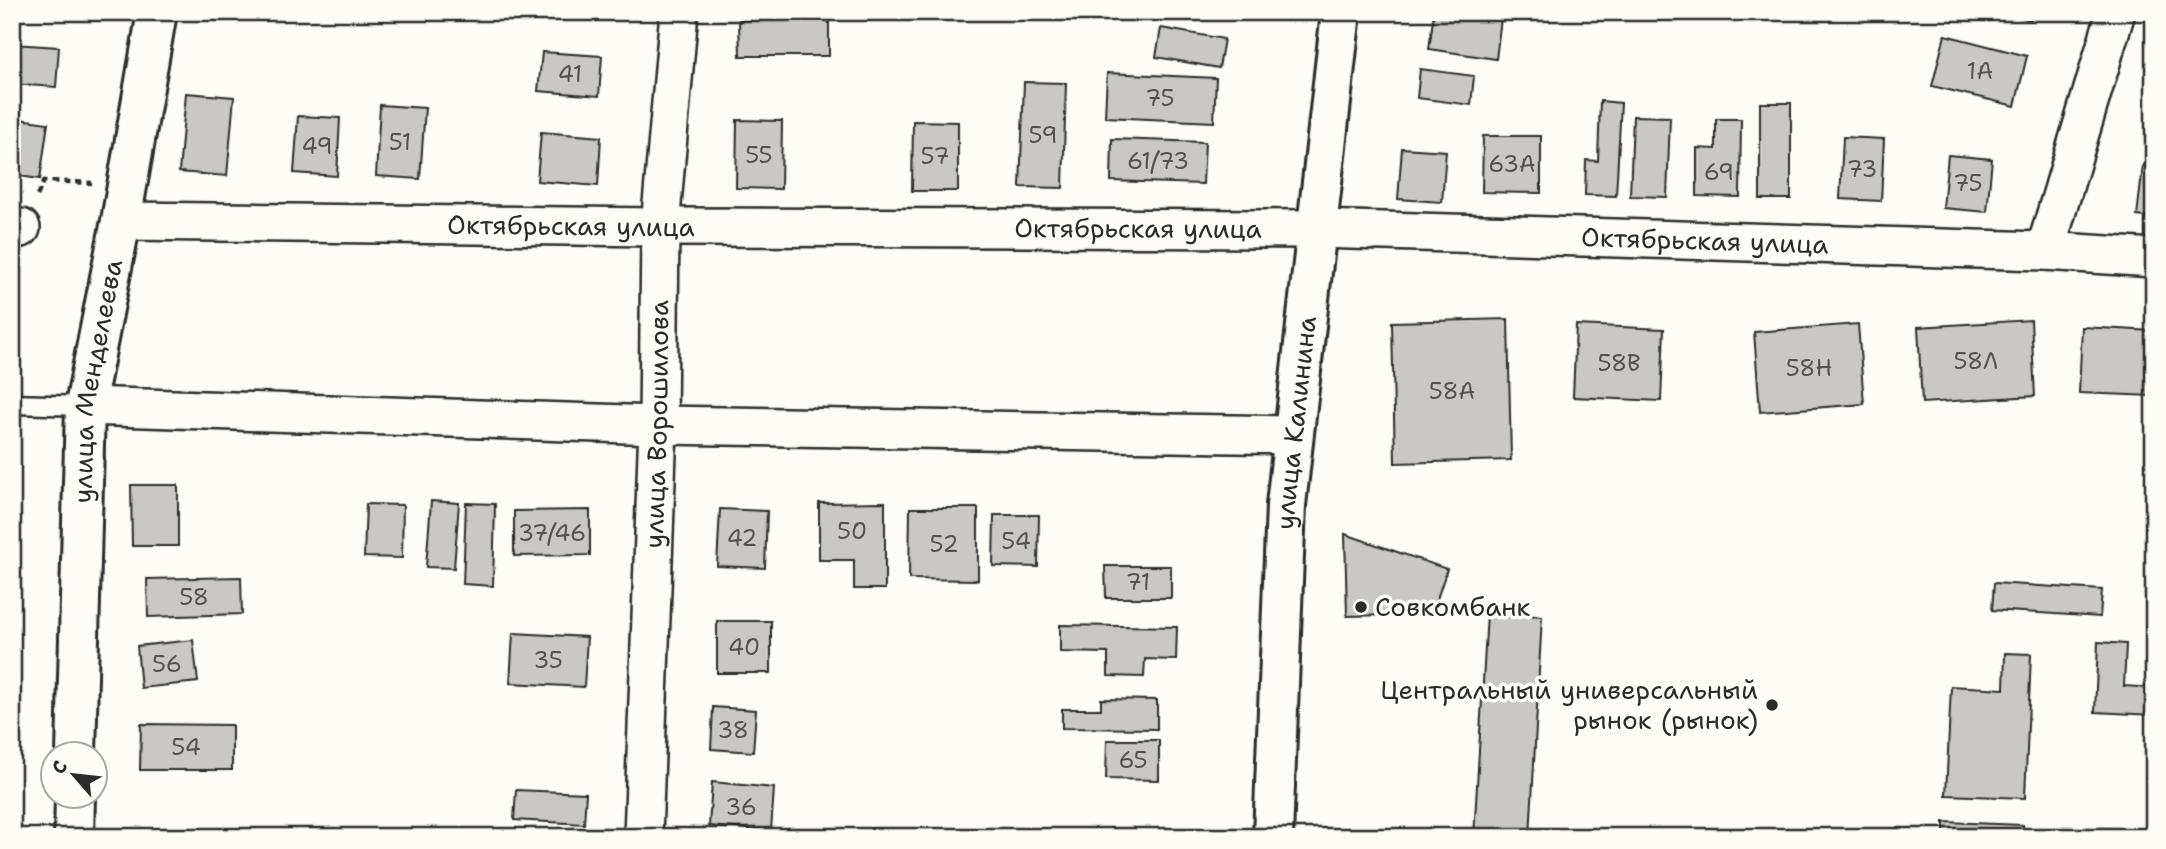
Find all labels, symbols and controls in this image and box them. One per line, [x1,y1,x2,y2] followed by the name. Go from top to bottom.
[1967,56,1993,86] house number: 1А
[558,59,582,89] house number: 41
[1145,83,1175,113] house number: 75
[1028,120,1058,150] house number: 59
[389,127,411,157] house number: 51
[301,131,333,161] house number: 49
[745,140,773,170] house number: 55
[920,141,950,171] house number: 57
[1127,146,1189,176] house number: 61/73
[1488,149,1536,179] house number: 63А
[1847,154,1877,184] house number: 73
[1704,157,1734,187] house number: 69
[1953,168,1983,198] house number: 75
[447,207,695,244] street label: Октябрьская улица
[1014,210,1262,246] street label: Октябрьская улица
[1581,219,1829,261] street label: Октябрьская улица
[64,256,130,504] street label: улица Менделеева
[636,300,676,549] street label: улица Ворошилова
[1267,314,1324,530] street label: улица Калинина
[1953,346,1999,376] house number: 58Л
[1597,348,1641,378] house number: 58В
[1786,353,1832,383] house number: 58Н
[1429,376,1475,406] house number: 58А
[837,516,867,546] house number: 50
[518,518,586,548] house number: 37/46
[727,523,757,553] house number: 42
[1001,526,1031,556] house number: 54
[930,529,959,559] house number: 52
[1126,567,1150,597] house number: 71
[179,582,209,612] house number: 58
[1375,589,1531,624] place label: Совкомбанк
[1353,599,1369,615] marker: Совкомбанк
[728,632,760,662] house number: 40
[533,645,563,675] house number: 35
[152,649,182,679] house number: 56
[1380,672,1758,737] place label: Центральный универсальный рынок (рынок)
[1764,697,1780,713] marker: Центральный универсальный рынок (рынок)
[717,715,749,745] house number: 38
[171,732,201,762] house number: 54
[38,740,108,810] north arrow
[1118,745,1148,775] house number: 65
[46,756,73,778] text: С
[725,792,757,822] house number: 36

